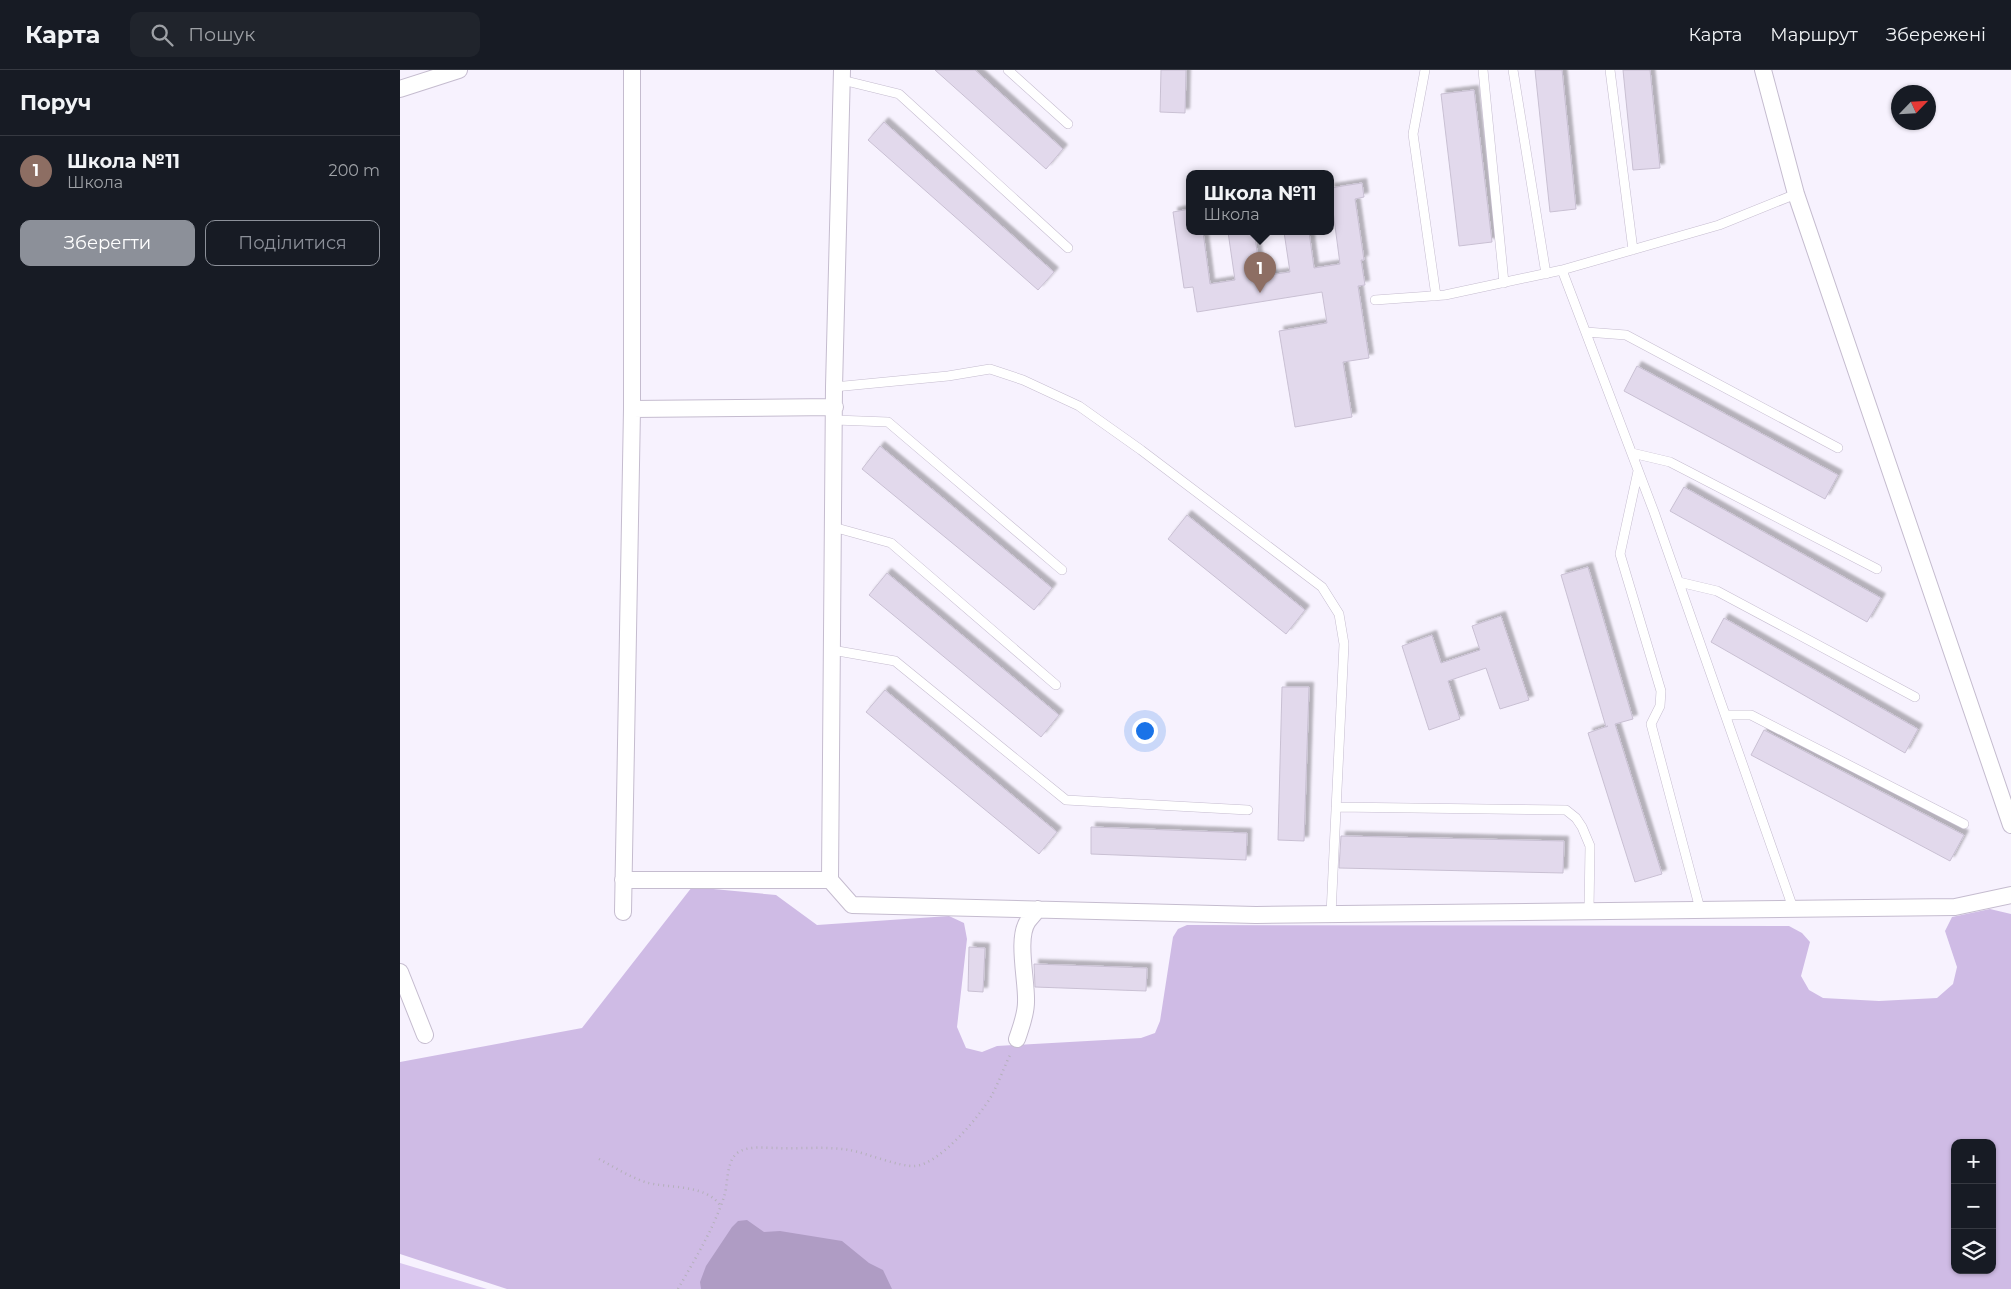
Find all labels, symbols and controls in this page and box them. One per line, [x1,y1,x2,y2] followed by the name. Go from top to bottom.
[130,12,480,57] search box
[25,20,100,49] text: Карта
[148,21,176,49] icon: search
[188,23,255,46] text: Пошук
[1689,24,1742,46] text: Карта
[1770,24,1858,46] text: Маршрут
[1886,24,1986,46] text: Збережені
[1891,85,1936,130] north arrow
[20,90,91,115] text: Поруч
[67,150,180,173] text: Школа №11
[33,161,39,180] text: 1
[329,161,380,180] text: 200 m
[1186,170,1334,235] popup
[67,173,123,192] text: Школа
[1203,182,1317,205] text: Школа №11
[1203,205,1260,224] text: Школа
[20,220,195,266] button: Зберегти
[205,220,380,266] button: Поділитися
[1244,252,1276,293] pin: 1
[1132,718,1158,744] your location
[1951,1139,1996,1274] map controls
[1951,1139,1996,1184] button: +
[1951,1184,1996,1229] button: −
[1951,1229,1996,1274] button: layers

